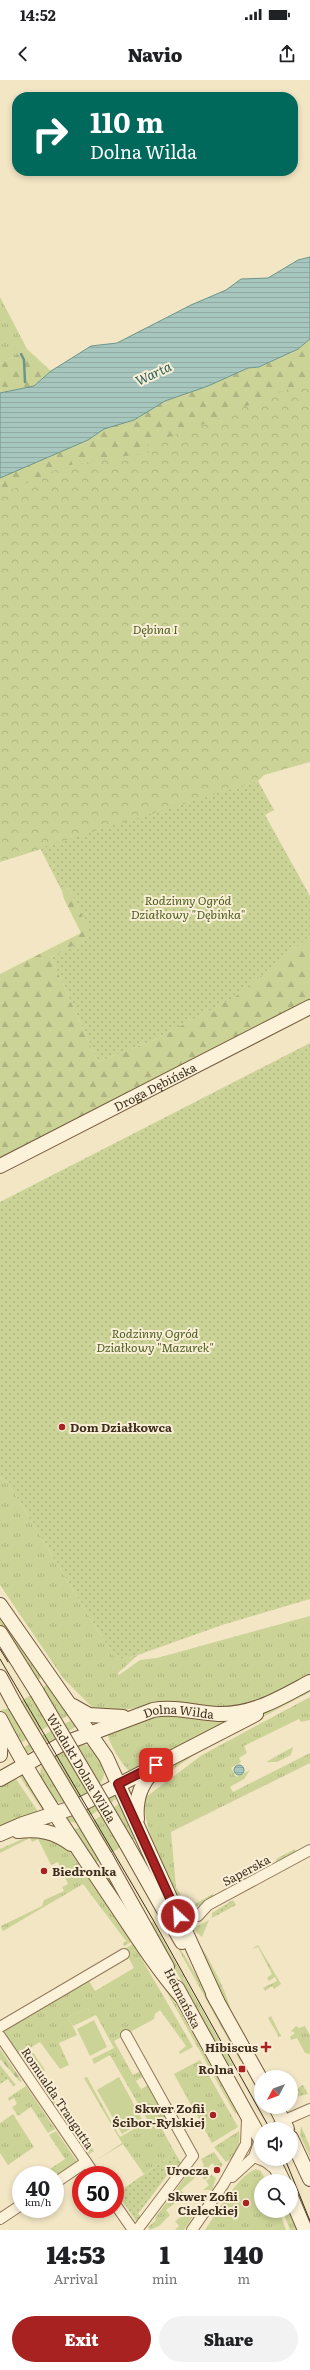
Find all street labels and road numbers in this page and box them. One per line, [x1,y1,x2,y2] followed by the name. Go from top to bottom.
[110,1058,200,1115] street label: Droga Dębińska
[140,1700,215,1723] street label: Dolna Wilda
[42,1710,121,1826] street label: Wiadukt Dolna Wilda
[219,1850,274,1890] street label: Saperska
[160,1965,206,2032] street label: Hetmańska
[17,2044,99,2153] street label: Romualda Traugutta

